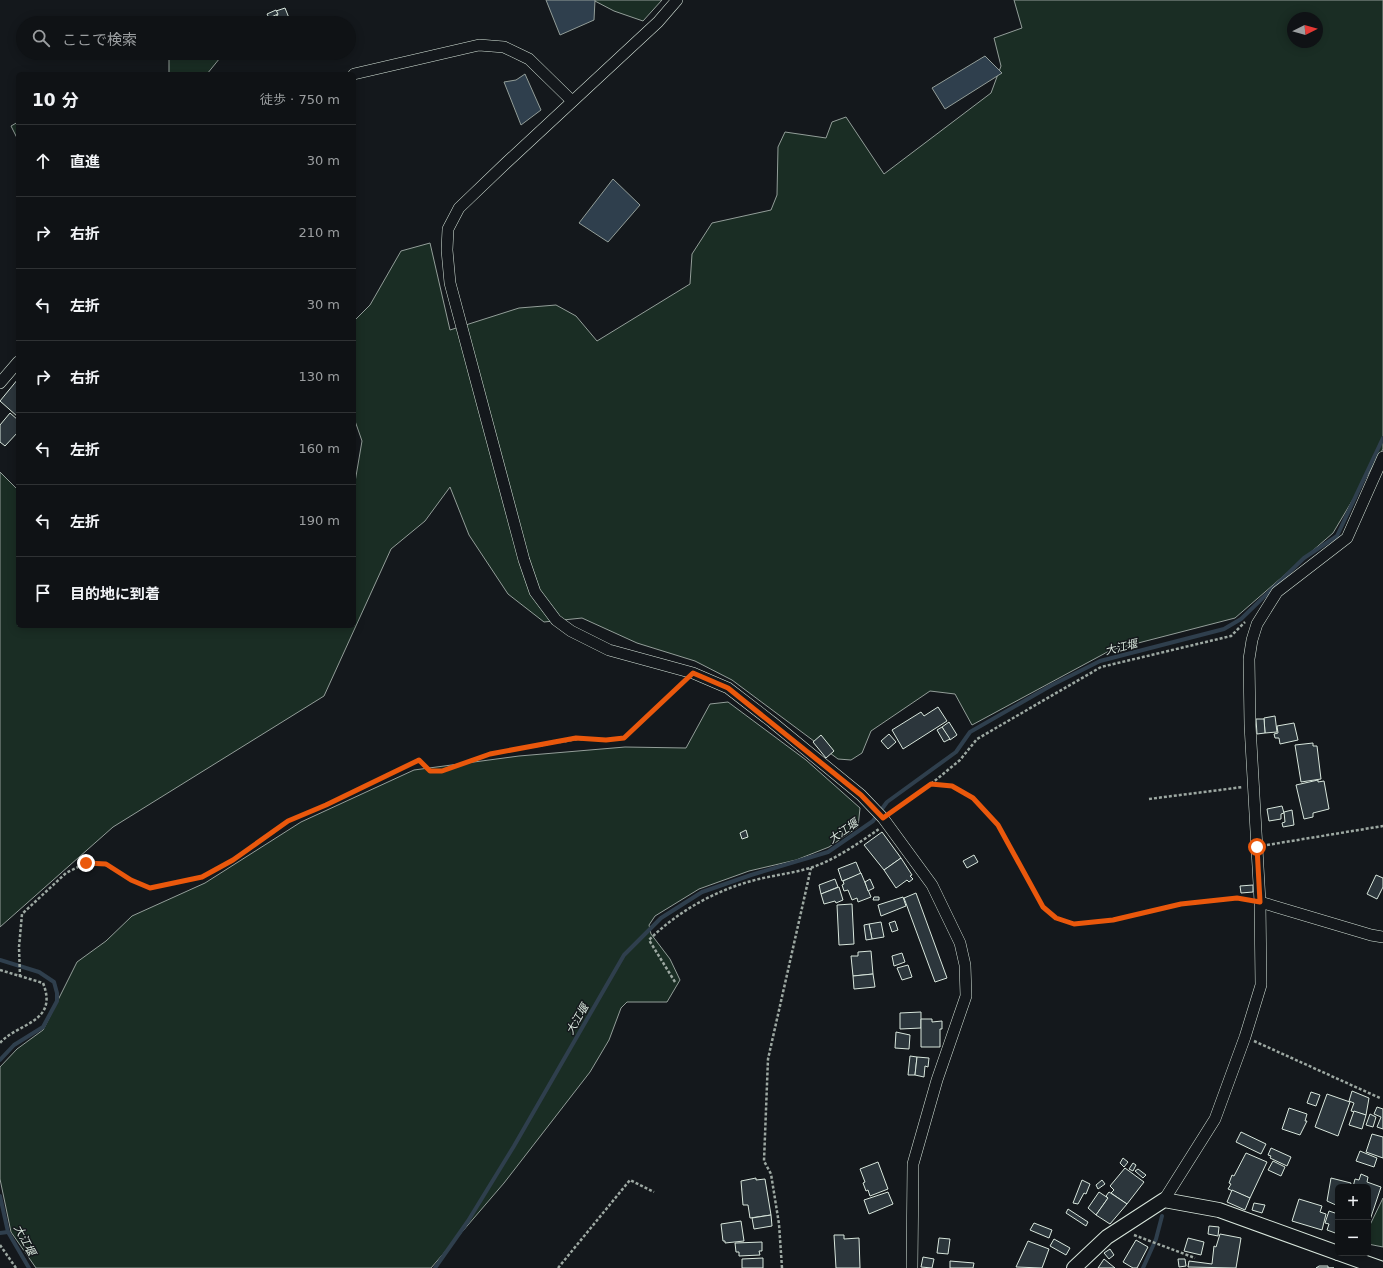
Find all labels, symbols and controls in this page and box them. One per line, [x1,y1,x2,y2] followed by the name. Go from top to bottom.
[1287,12,1323,48] north arrow
[16,16,356,60] search box
[30,27,52,49] icon: search
[62,31,137,49] text: ここで検索
[32,90,79,110] text: 10 分
[260,92,340,107] text: 徒歩 · 750 m
[32,150,54,172] icon: ahead
[70,153,100,171] text: 直進
[307,153,340,168] text: 30 m
[32,222,54,244] icon: right
[70,225,100,243] text: 右折
[298,225,340,240] text: 210 m
[32,294,54,316] icon: left
[70,297,100,315] text: 左折
[307,297,340,312] text: 30 m
[32,366,54,388] icon: right
[70,369,100,387] text: 右折
[298,369,340,384] text: 130 m
[32,438,54,460] icon: left
[70,441,100,459] text: 左折
[298,441,340,456] text: 160 m
[32,510,54,532] icon: left
[70,513,100,531] text: 左折
[298,513,340,528] text: 190 m
[32,582,54,604] icon: arrive
[70,585,160,603] text: 目的地に到着
[1104,637,1141,658] water label: 大江堰
[826,815,862,846] water label: 大江堰
[1248,838,1266,856] route start
[77,854,95,872] route end
[564,1000,592,1037] water label: 大江堰
[1335,1184,1371,1256] map controls
[1335,1184,1371,1220] button: +
[1335,1220,1371,1256] button: −
[11,1223,39,1260] water label: 大江堰

